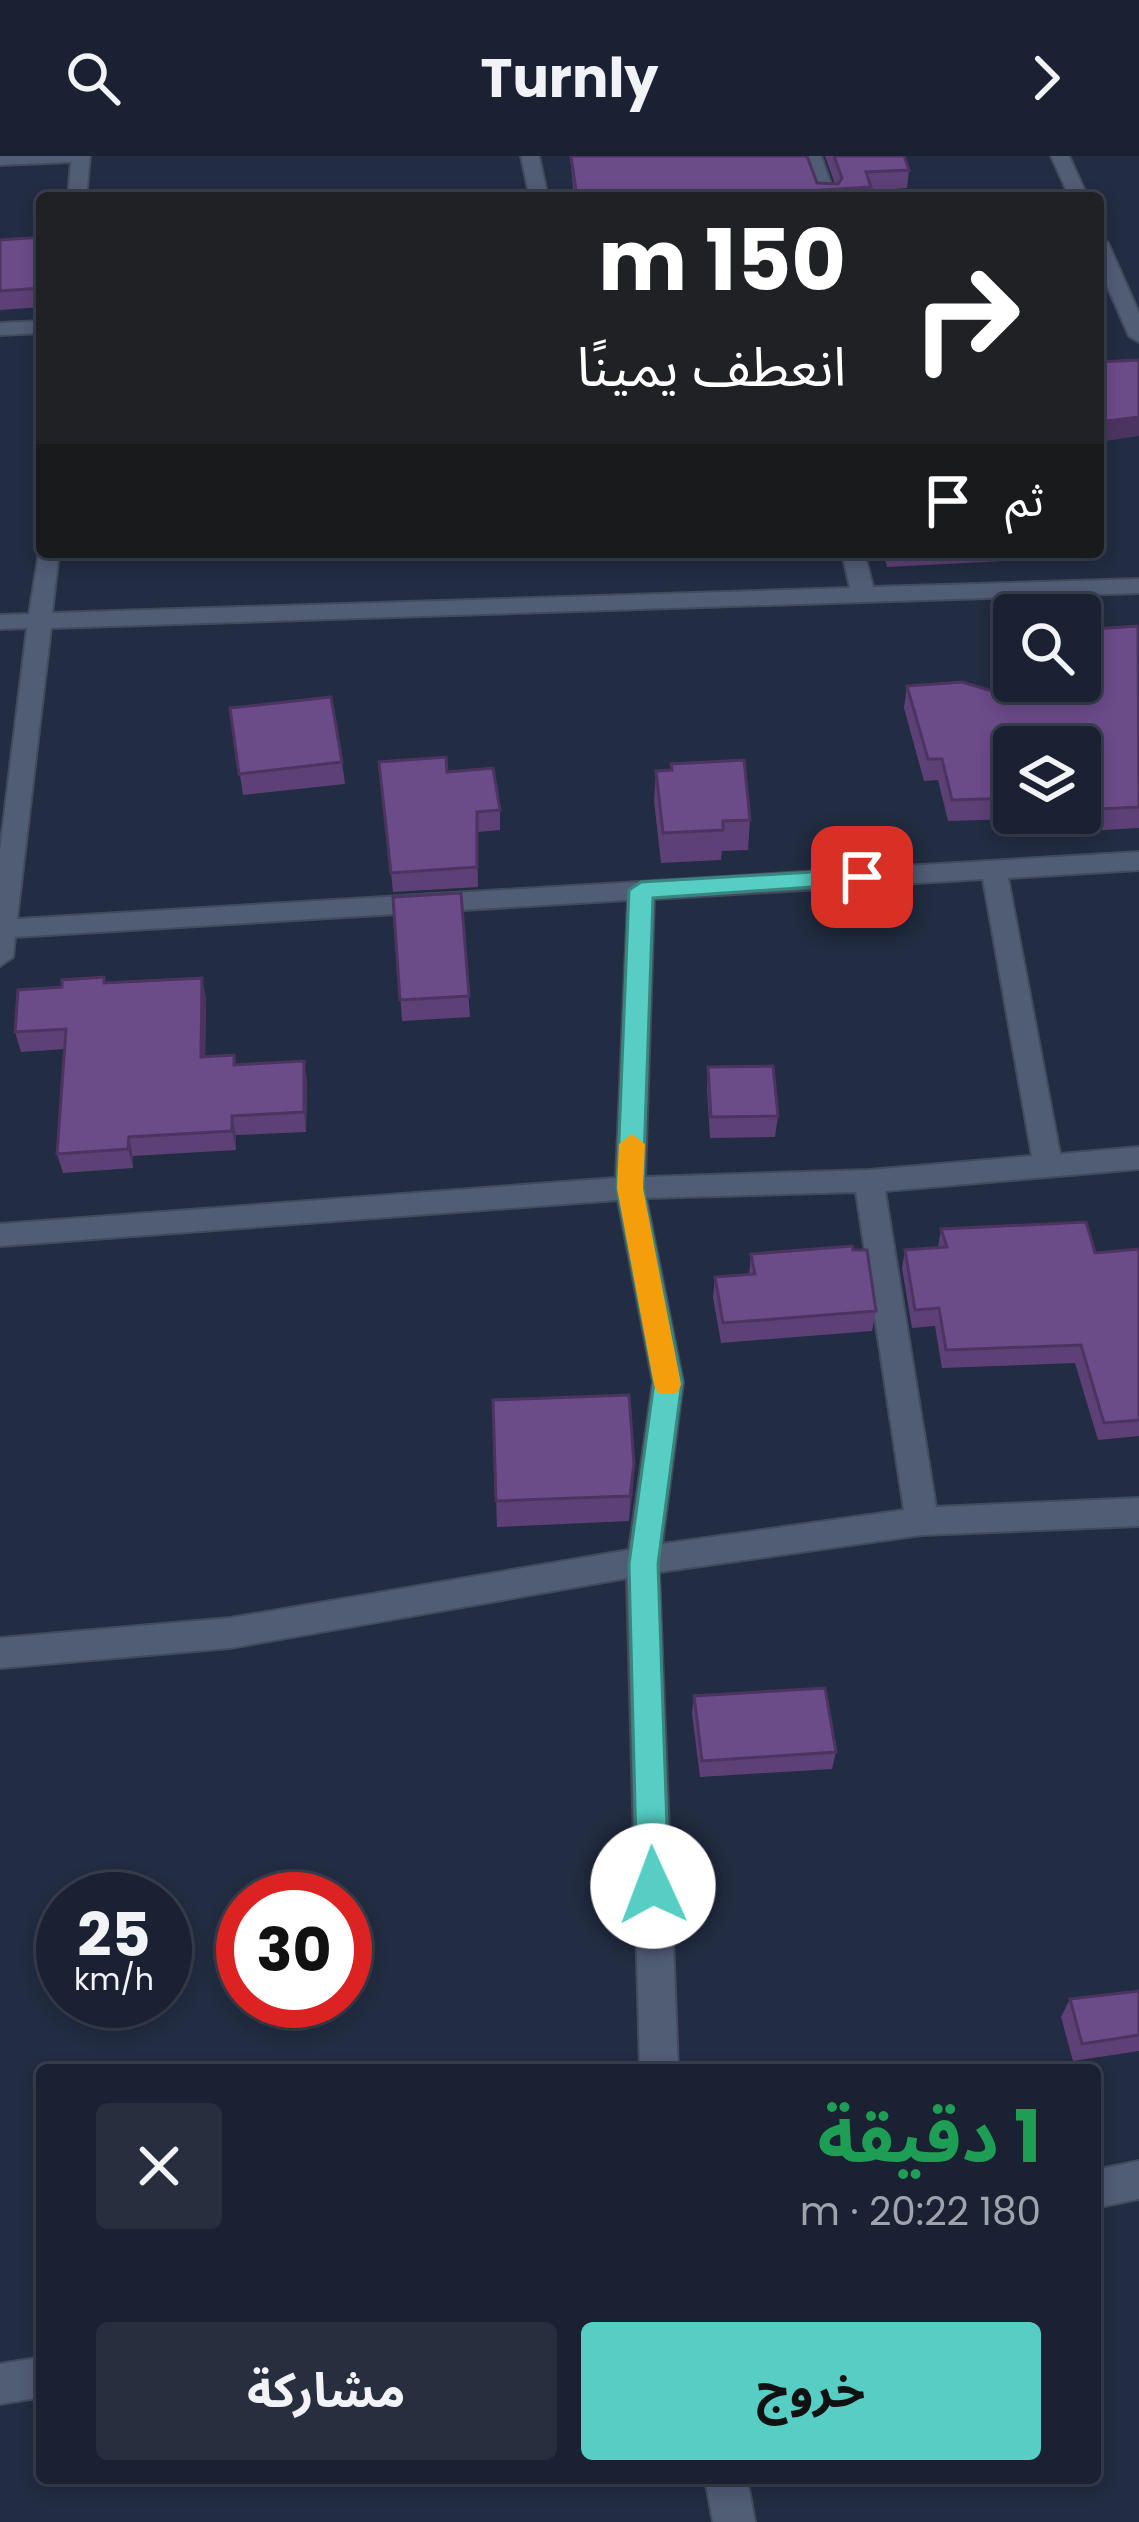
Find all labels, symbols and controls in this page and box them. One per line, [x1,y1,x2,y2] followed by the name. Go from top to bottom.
[481,40,658,116] text: Turnly
[60,45,126,111] icon: search
[1013,45,1079,111] icon: forward
[598,202,846,319] text: 150 m
[888,240,1044,396] icon: right
[577,329,846,405] text: انعطف يمينًا
[915,468,981,534] icon: arrive
[1005,469,1044,532] text: ثم
[993,594,1101,834] map controls
[993,594,1101,702] button: search
[993,726,1101,834] button: layers
[811,826,913,928] pin
[829,844,895,910] icon: arrive
[590,1823,716,1949] position arrow
[216,1872,372,2028] speed limit sign: 30
[77,1893,151,1977] text: 25
[74,1958,154,2001] text: km/h
[818,2086,1041,2187] text: 1 دقيقة
[96,2103,222,2229] button: close
[800,2184,1041,2239] text: 180 m · 20:22
[96,2322,557,2460] button: مشاركة
[581,2322,1041,2460] button: خروج

